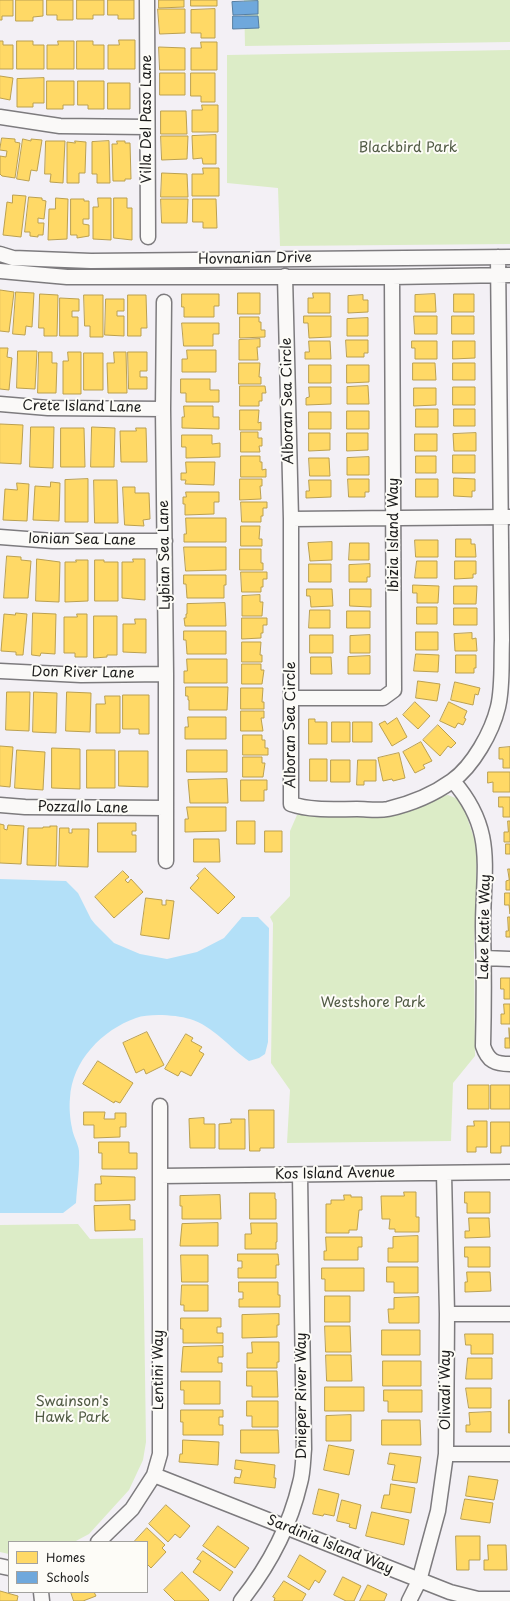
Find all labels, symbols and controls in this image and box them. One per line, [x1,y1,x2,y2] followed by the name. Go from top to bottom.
[139,55,155,183] street label: Villa Del Paso Lane
[359,140,457,156] park label: Blackbird Park
[198,250,312,268] street label: Hovnanian Drive
[278,337,298,465] street label: Alboran Sea Circle
[22,398,142,416] street label: Crete Island Lane
[386,478,402,592] street label: Ibizia Island Way
[156,500,174,610] street label: Lybian Sea Lane
[28,531,136,549] street label: Ionian Sea Lane
[283,661,299,789] street label: Alboran Sea Circle
[31,664,135,682] street label: Don River Lane
[38,799,128,817] street label: Pozzallo Lane
[476,874,494,980] street label: Lake Katie Way
[320,995,426,1011] park label: Westshore Park
[275,1165,395,1183] street label: Kos Island Avenue
[151,1330,167,1410] street label: Lentini Way
[294,1332,310,1460] street label: Dnieper River Way
[438,1350,454,1430] street label: Olivadi Way
[35,1394,109,1426] park label: Swainson's Hawk Park
[264,1512,396,1578] street label: Sardinia Island Way
[8,1541,148,1593] legend
[46,1548,85,1566] text: Homes
[46,1568,89,1586] text: Schools

